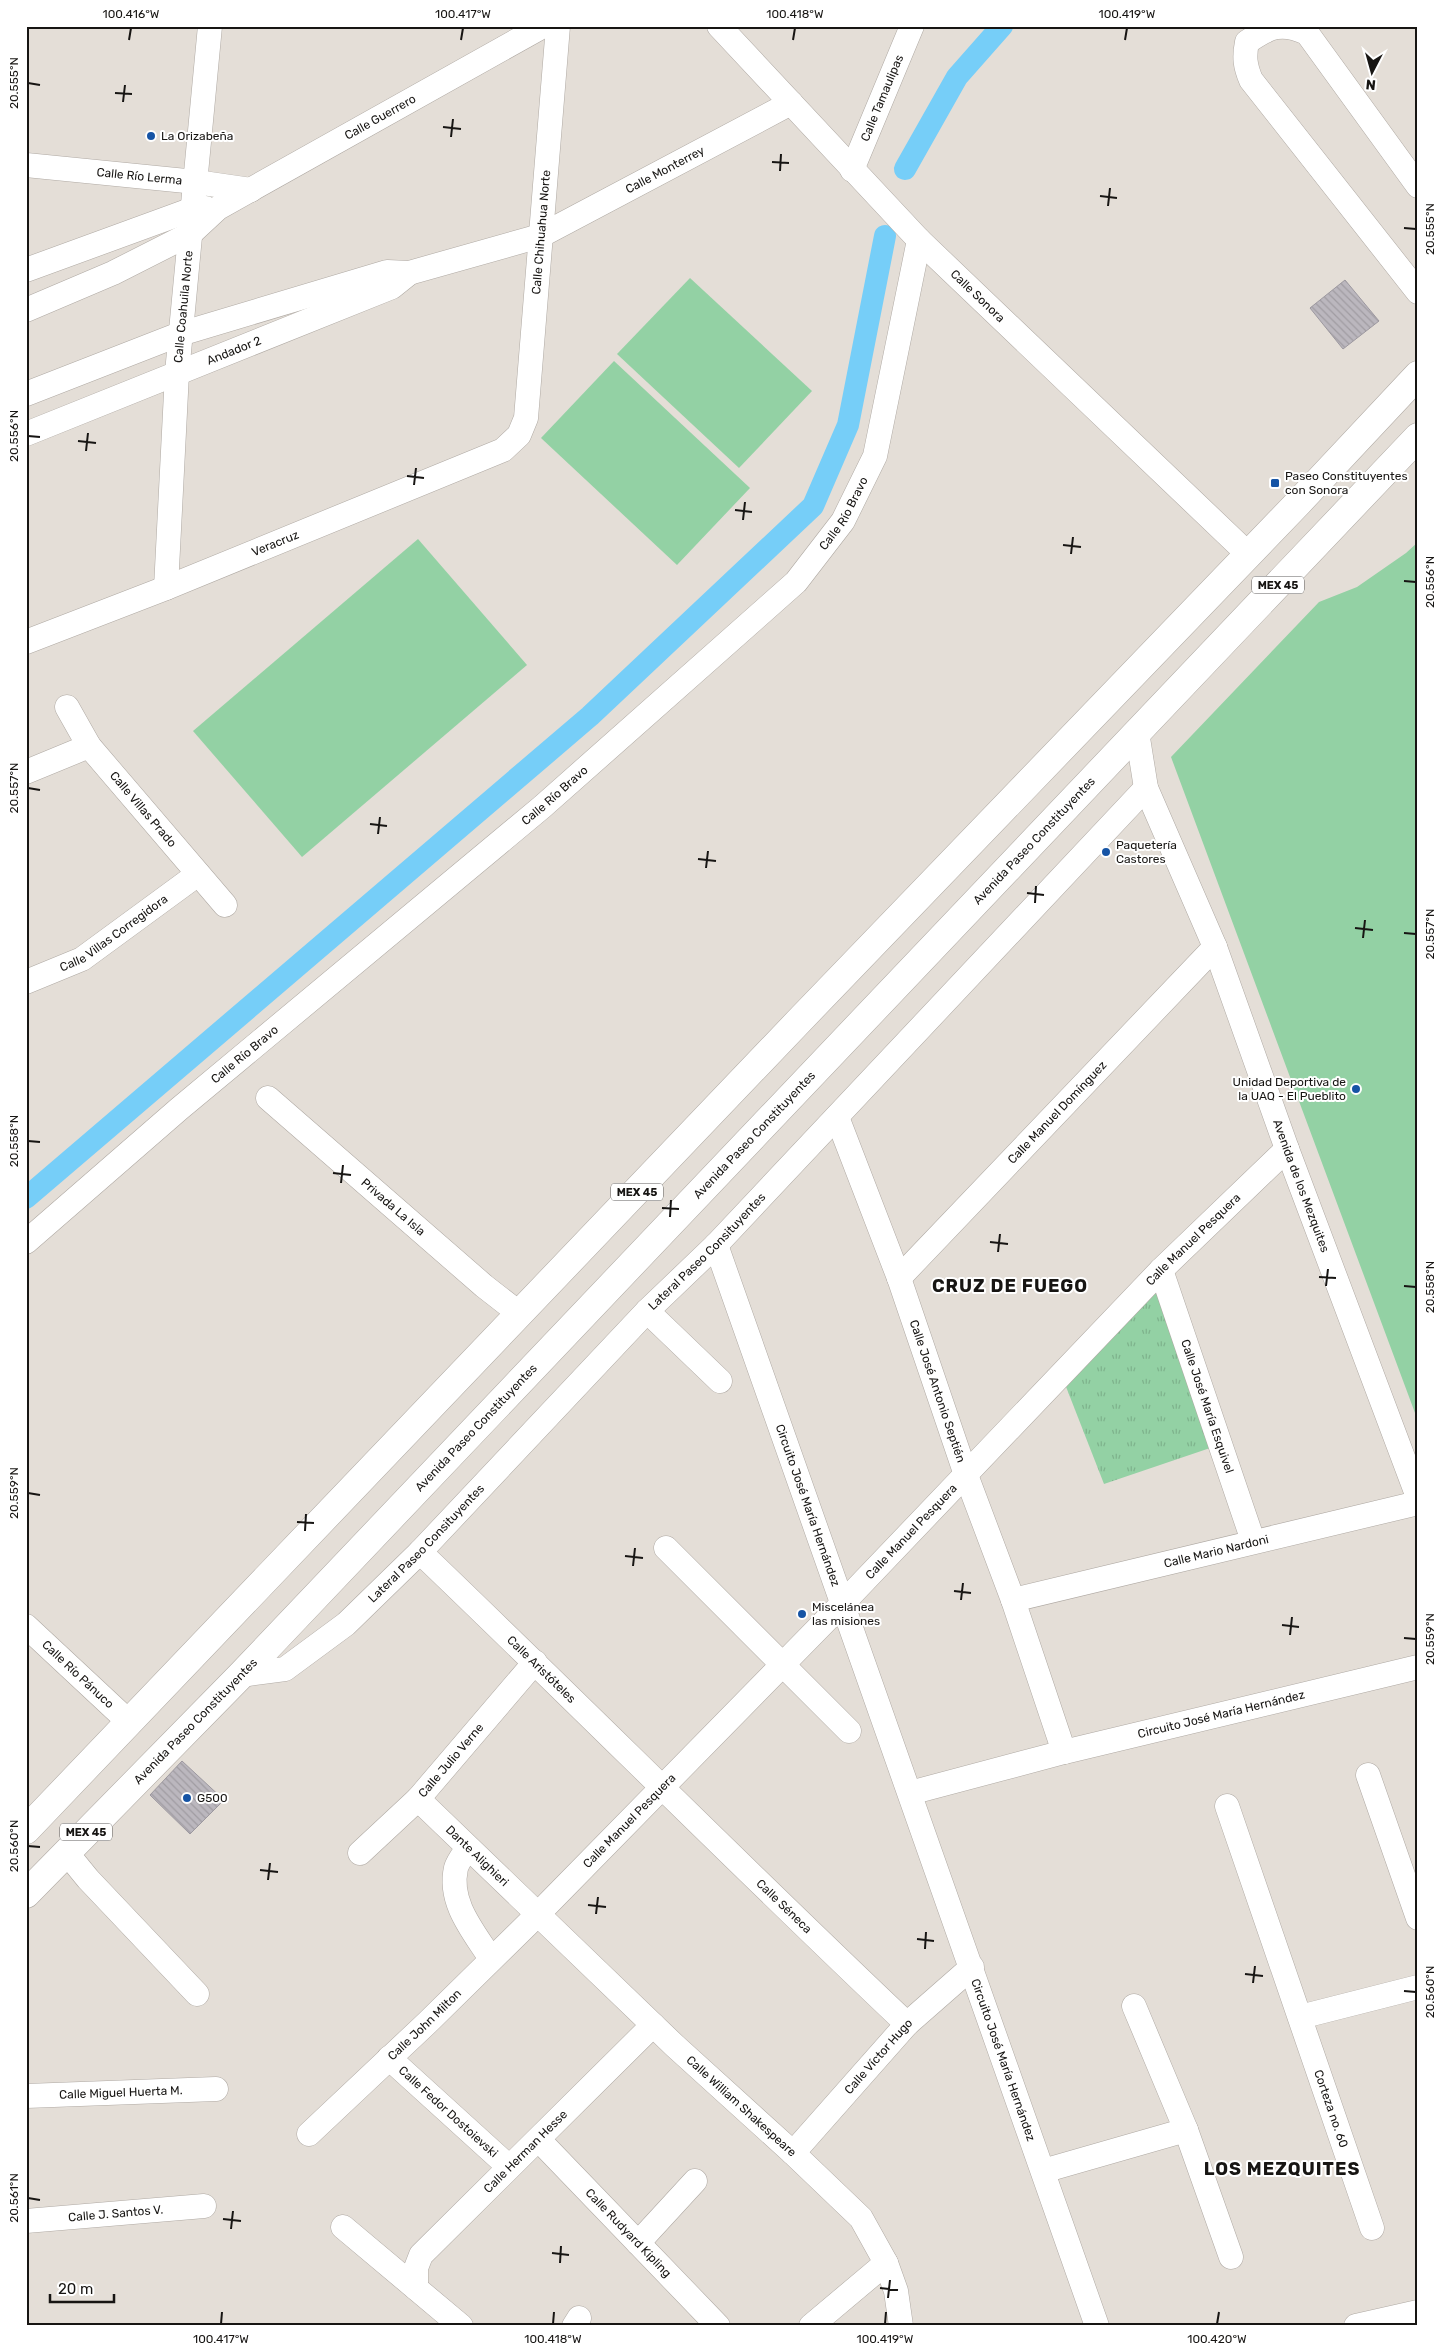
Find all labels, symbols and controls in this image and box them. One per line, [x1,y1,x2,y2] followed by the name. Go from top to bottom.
[103,7,160,21] text: 100.416°W
[435,7,491,21] text: 100.417°W
[766,7,824,21] text: 100.418°W
[1099,7,1156,21] text: 100.419°W
[1346,48,1396,98] north arrow
[858,53,906,143] street label: Calle Tamaulipas
[7,57,21,109] text: 20.555°N
[1365,75,1377,93] text: N
[342,92,418,143] street label: Calle Guerrero
[161,129,233,143] place label: La Orizabeña
[145,130,157,142] marker: La Orizabeña
[623,143,707,196] street label: Calle Monterrey
[96,165,183,188] street label: Calle Río Lerma
[529,169,553,295] street label: Calle Chihuahua Norte
[1423,203,1437,255] text: 20.555°N
[171,249,196,363] street label: Calle Coahuila Norte
[948,267,1008,325] street label: Calle Sonora
[205,333,263,368] street label: Andador 2
[7,410,21,462] text: 20.556°N
[1285,469,1408,497] place label: Paseo Constituyentes con Sonora
[816,474,871,553] street label: Calle Río Bravo
[1269,477,1281,489] marker: Paseo Constituyentes con Sonora
[250,527,301,559] street label: Veracruz
[1423,556,1437,608] text: 20.556°N
[1252,576,1304,594] road number: MEX 45
[7,763,21,813] text: 20.557°N
[519,763,591,828] street label: Calle Río Bravo
[107,769,179,850] street label: Calle Villas Prado
[970,774,1098,907] street label: Avenida Paseo Constituyentes
[1116,838,1177,866] place label: Paquetería Castores
[1100,846,1112,858] marker: Paquetería Castores
[58,892,170,974] street label: Calle Villas Corregidora
[1423,909,1437,959] text: 20.557°N
[208,1022,281,1086] street label: Calle Río Bravo
[1005,1058,1109,1167] street label: Calle Manuel Domínguez
[691,1068,818,1202] street label: Avenida Paseo Constituyentes
[1233,1075,1346,1103] place label: Unidad Deportiva de la UAQ - El Pueblito
[1350,1083,1362,1095] marker: Unidad Deportiva de la UAQ - El Pueblito
[7,1115,21,1167] text: 20.558°N
[1270,1118,1332,1254] street label: Avenida de los Mezquites
[358,1175,428,1239] street label: Privada La Isla
[611,1184,663,1200] road number: MEX 45
[645,1190,768,1313] street label: Lateral Paseo Consituyentes
[1143,1191,1243,1288] street label: Calle Manuel Pesquera
[1423,1261,1437,1313] text: 20.558°N
[932,1275,1088,1297] district label: CRUZ DE FUEGO
[907,1318,968,1464] street label: Calle José Antonio Septién
[1178,1338,1237,1475] street label: Calle José María Esquivel
[412,1361,540,1494] street label: Avenida Paseo Constituyentes
[773,1422,843,1588] street label: Circuito José María Hernández
[7,1467,21,1519] text: 20.559°N
[365,1481,487,1605] street label: Lateral Paseo Consituyentes
[863,1481,960,1582] street label: Calle Manuel Pesquera
[1162,1532,1270,1571] street label: Calle Mario Nardoni
[812,1600,880,1628] place label: Miscelánea las misiones
[796,1608,808,1620] marker: Miscelánea las misiones
[1423,1613,1437,1665] text: 20.559°N
[504,1633,579,1706] street label: Calle Aristóteles
[39,1638,117,1711] street label: Calle Río Pánuco
[131,1655,260,1787] street label: Avenida Paseo Constituyentes
[1136,1687,1306,1741] street label: Circuito José María Hernández
[415,1720,487,1800] street label: Calle Julio Verne
[580,1771,678,1871] street label: Calle Manuel Pesquera
[197,1791,228,1805] place label: G500
[181,1792,193,1804] marker: G500
[7,1820,21,1872] text: 20.560°N
[443,1822,511,1889] street label: Dante Alighieri
[60,1824,112,1840] road number: MEX 45
[753,1876,815,1936] street label: Calle Séneca
[1423,1966,1437,2018] text: 20.560°N
[968,1977,1038,2143] street label: Circuito José María Hernández
[385,1986,464,2063] street label: Calle John Milton
[841,2016,915,2097] street label: Calle Víctor Hugo
[684,2053,799,2160] street label: Calle William Shakespeare
[396,2063,501,2160] street label: Calle Fedor Dostoievski
[1311,2068,1351,2149] street label: Corteza no. 60
[59,2083,183,2102] street label: Calle Miguel Huerta M.
[481,2107,570,2196] street label: Calle Herman Hesse
[1204,2158,1360,2180] district label: LOS MEZQUITES
[7,2173,21,2223] text: 20.561°N
[583,2186,674,2280] street label: Calle Rudyard Kipling
[68,2202,164,2224] street label: Calle J. Santos V.
[50,2272,114,2304] scale bar
[58,2280,93,2298] text: 20 m
[193,2332,249,2346] text: 100.417°W
[524,2332,582,2346] text: 100.418°W
[857,2332,914,2346] text: 100.419°W
[1187,2332,1247,2346] text: 100.420°W

